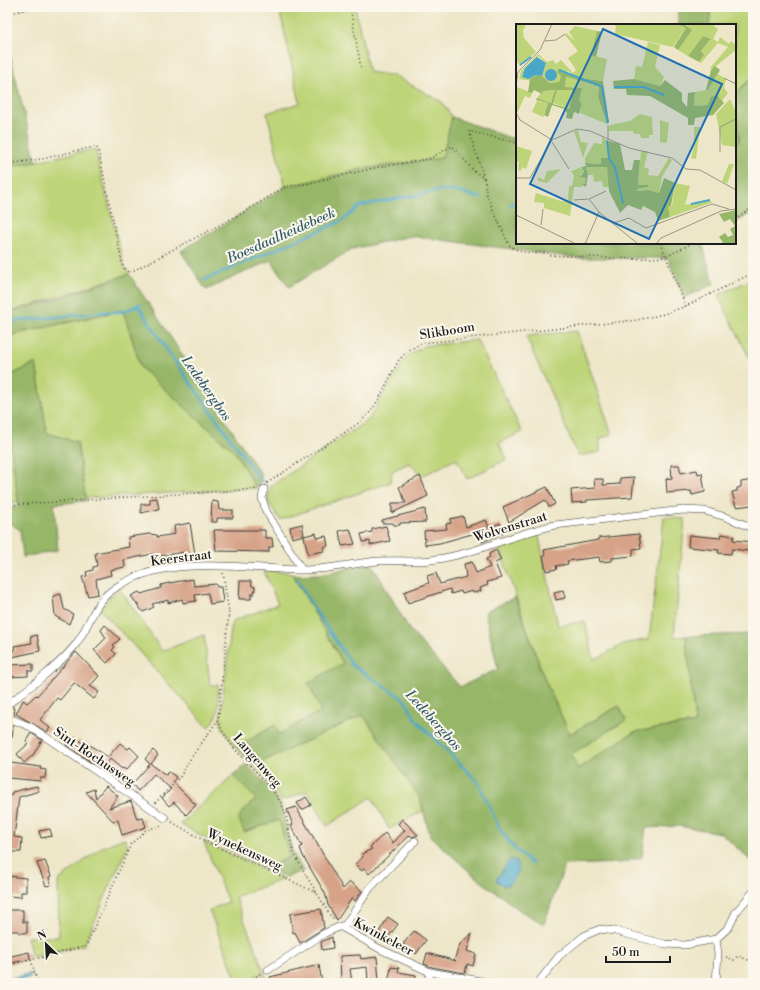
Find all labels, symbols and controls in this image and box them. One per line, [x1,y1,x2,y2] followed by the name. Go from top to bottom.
[516,24,736,244] inset map
[223,204,339,268] water label: Boesdaalheidebeek
[418,319,477,343] street label: Slikboom
[177,352,235,425] water label: Ledebergbos
[470,508,550,546] street label: Wolvenstraat
[149,546,213,570] street label: Keerstraat
[401,686,465,755] water label: Ledebergbos
[51,724,139,790] street label: Sint-Rochusweg
[230,731,285,791] street label: Langenweg
[203,825,285,874] street label: Wynekensweg
[351,914,417,960] street label: Kwinkeleer
[26,924,66,964] north arrow
[35,928,49,944] text: N
[606,938,670,964] scale bar
[612,945,640,960] text: 50 m

